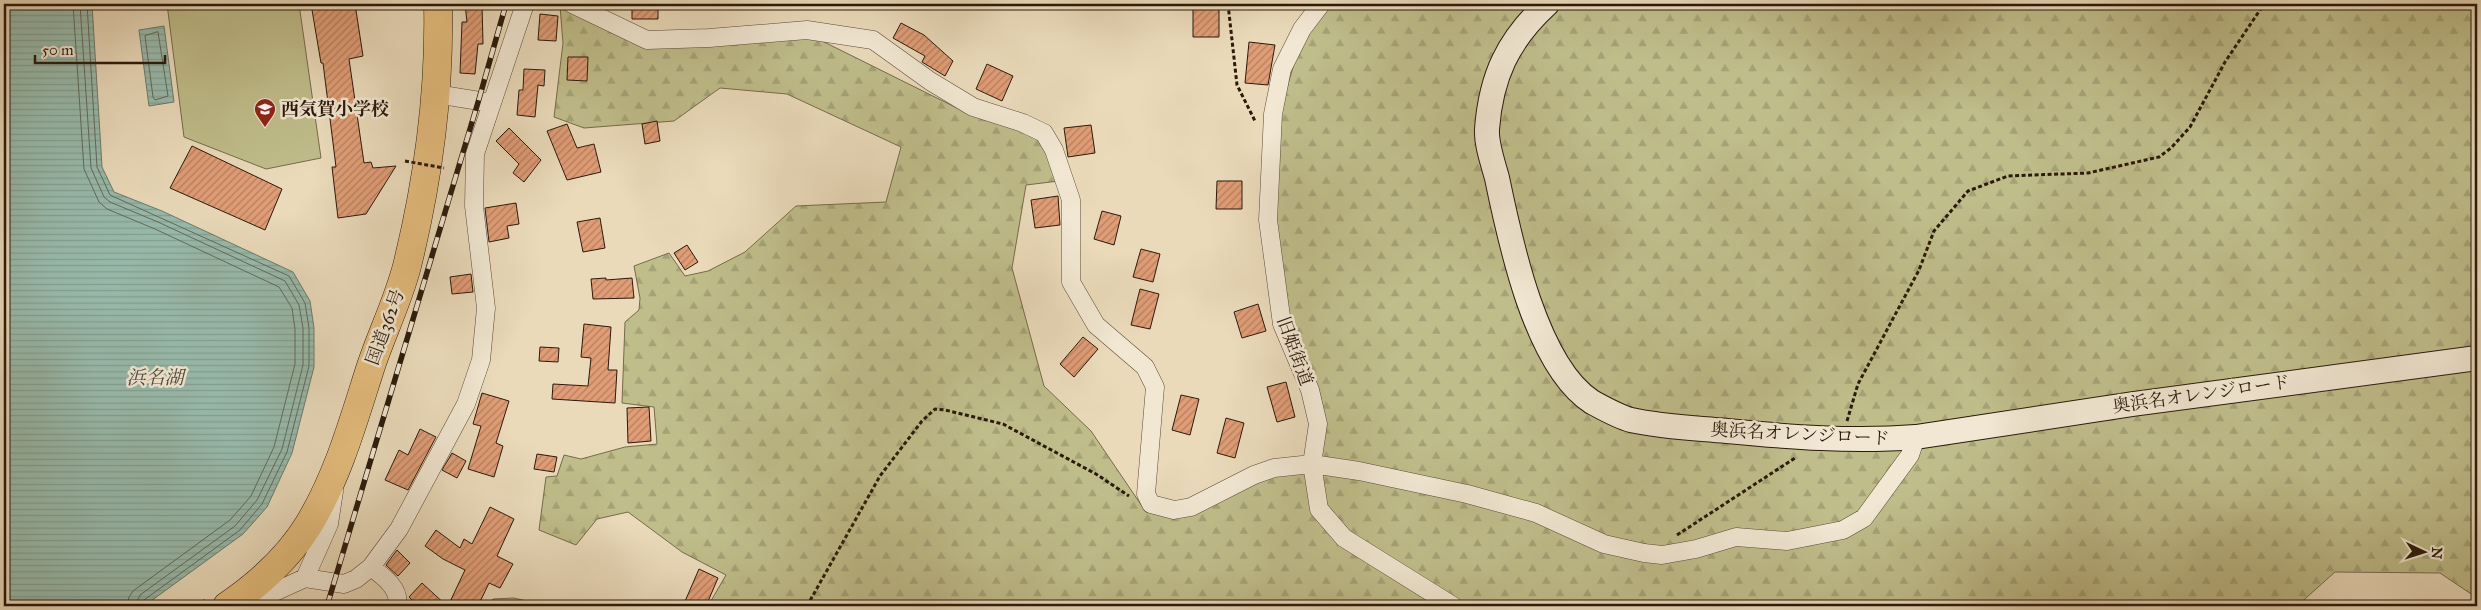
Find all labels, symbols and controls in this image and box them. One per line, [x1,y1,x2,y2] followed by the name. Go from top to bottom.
[35,32,165,64] scale bar
[42,41,74,59] text: 50 m
[253,97,277,128] school or university icon: 西気賀小学校
[281,98,389,120] place label: 西気賀小学校
[361,286,409,368] street label: 国道362号
[1272,313,1318,389] street label: 旧姫街道
[126,366,186,389] water label: 浜名湖
[2111,371,2291,417] street label: 奥浜名オレンジロード
[1710,418,1890,450] street label: 奥浜名オレンジロード
[2398,528,2448,578] north arrow
[2428,546,2445,560] text: N

